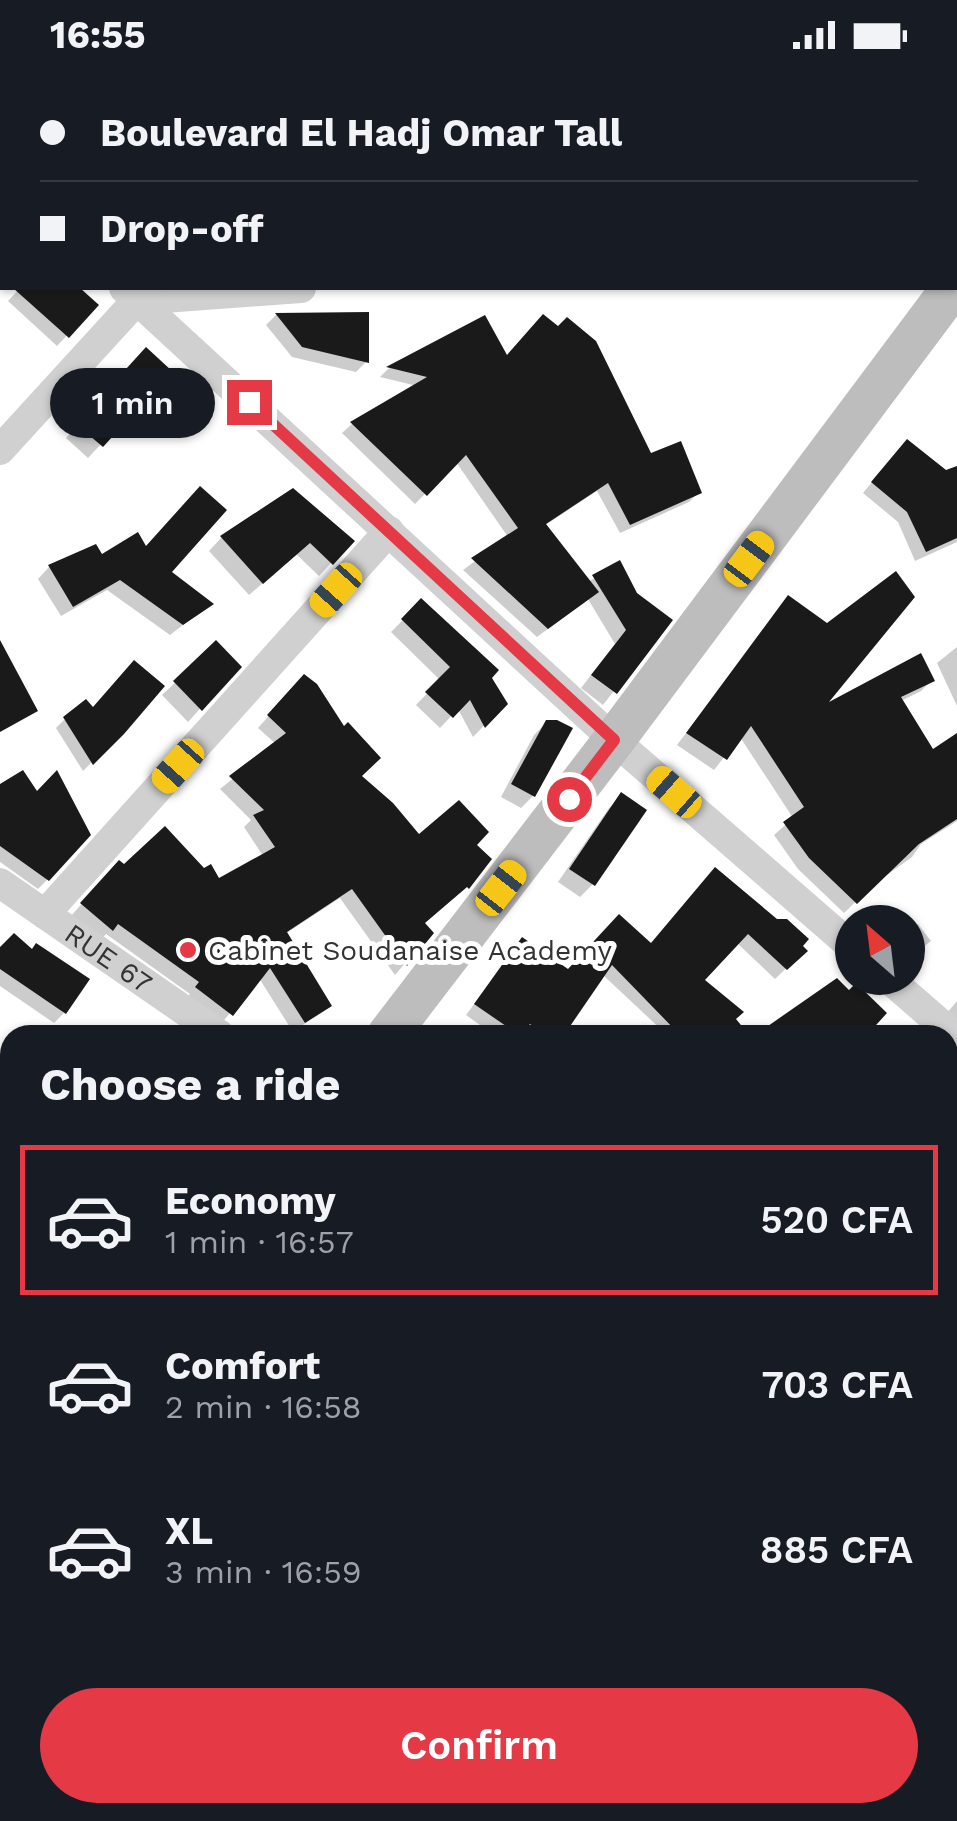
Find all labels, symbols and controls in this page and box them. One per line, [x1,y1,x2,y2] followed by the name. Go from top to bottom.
[50,13,146,57] text: 16:55
[100,111,622,155] text: Boulevard El Hadj Omar Tall
[100,207,264,251] text: Drop-off
[49,367,214,437] callout: 1 min
[227,380,272,425] route end
[91,384,174,422] text: 1 min
[719,526,779,592] car
[305,558,367,622] car
[147,734,209,798] car
[642,761,706,823] car
[547,777,592,822] route start
[471,855,531,921] car
[835,905,925,995] north arrow
[835,905,925,995] map controls
[58,917,158,1000] street label: RUE 67
[208,934,613,967] place label: Cabinet Soudanaise Academy
[177,939,199,961] marker: Cabinet Soudanaise Academy
[40,1058,340,1111] text: Choose a ride
[45,1175,135,1265] icon: car
[165,1179,336,1223] text: Economy
[760,1198,913,1242] text: 520 CFA
[165,1223,354,1261] text: 1 min · 16:57
[45,1340,135,1430] icon: car
[165,1344,320,1388] text: Comfort
[762,1363,913,1407] text: 703 CFA
[165,1388,362,1426] text: 2 min · 16:58
[45,1505,135,1595] icon: car
[165,1509,213,1553] text: XL
[760,1528,913,1572] text: 885 CFA
[165,1553,362,1591] text: 3 min · 16:59
[40,1688,918,1803] button: Confirm

